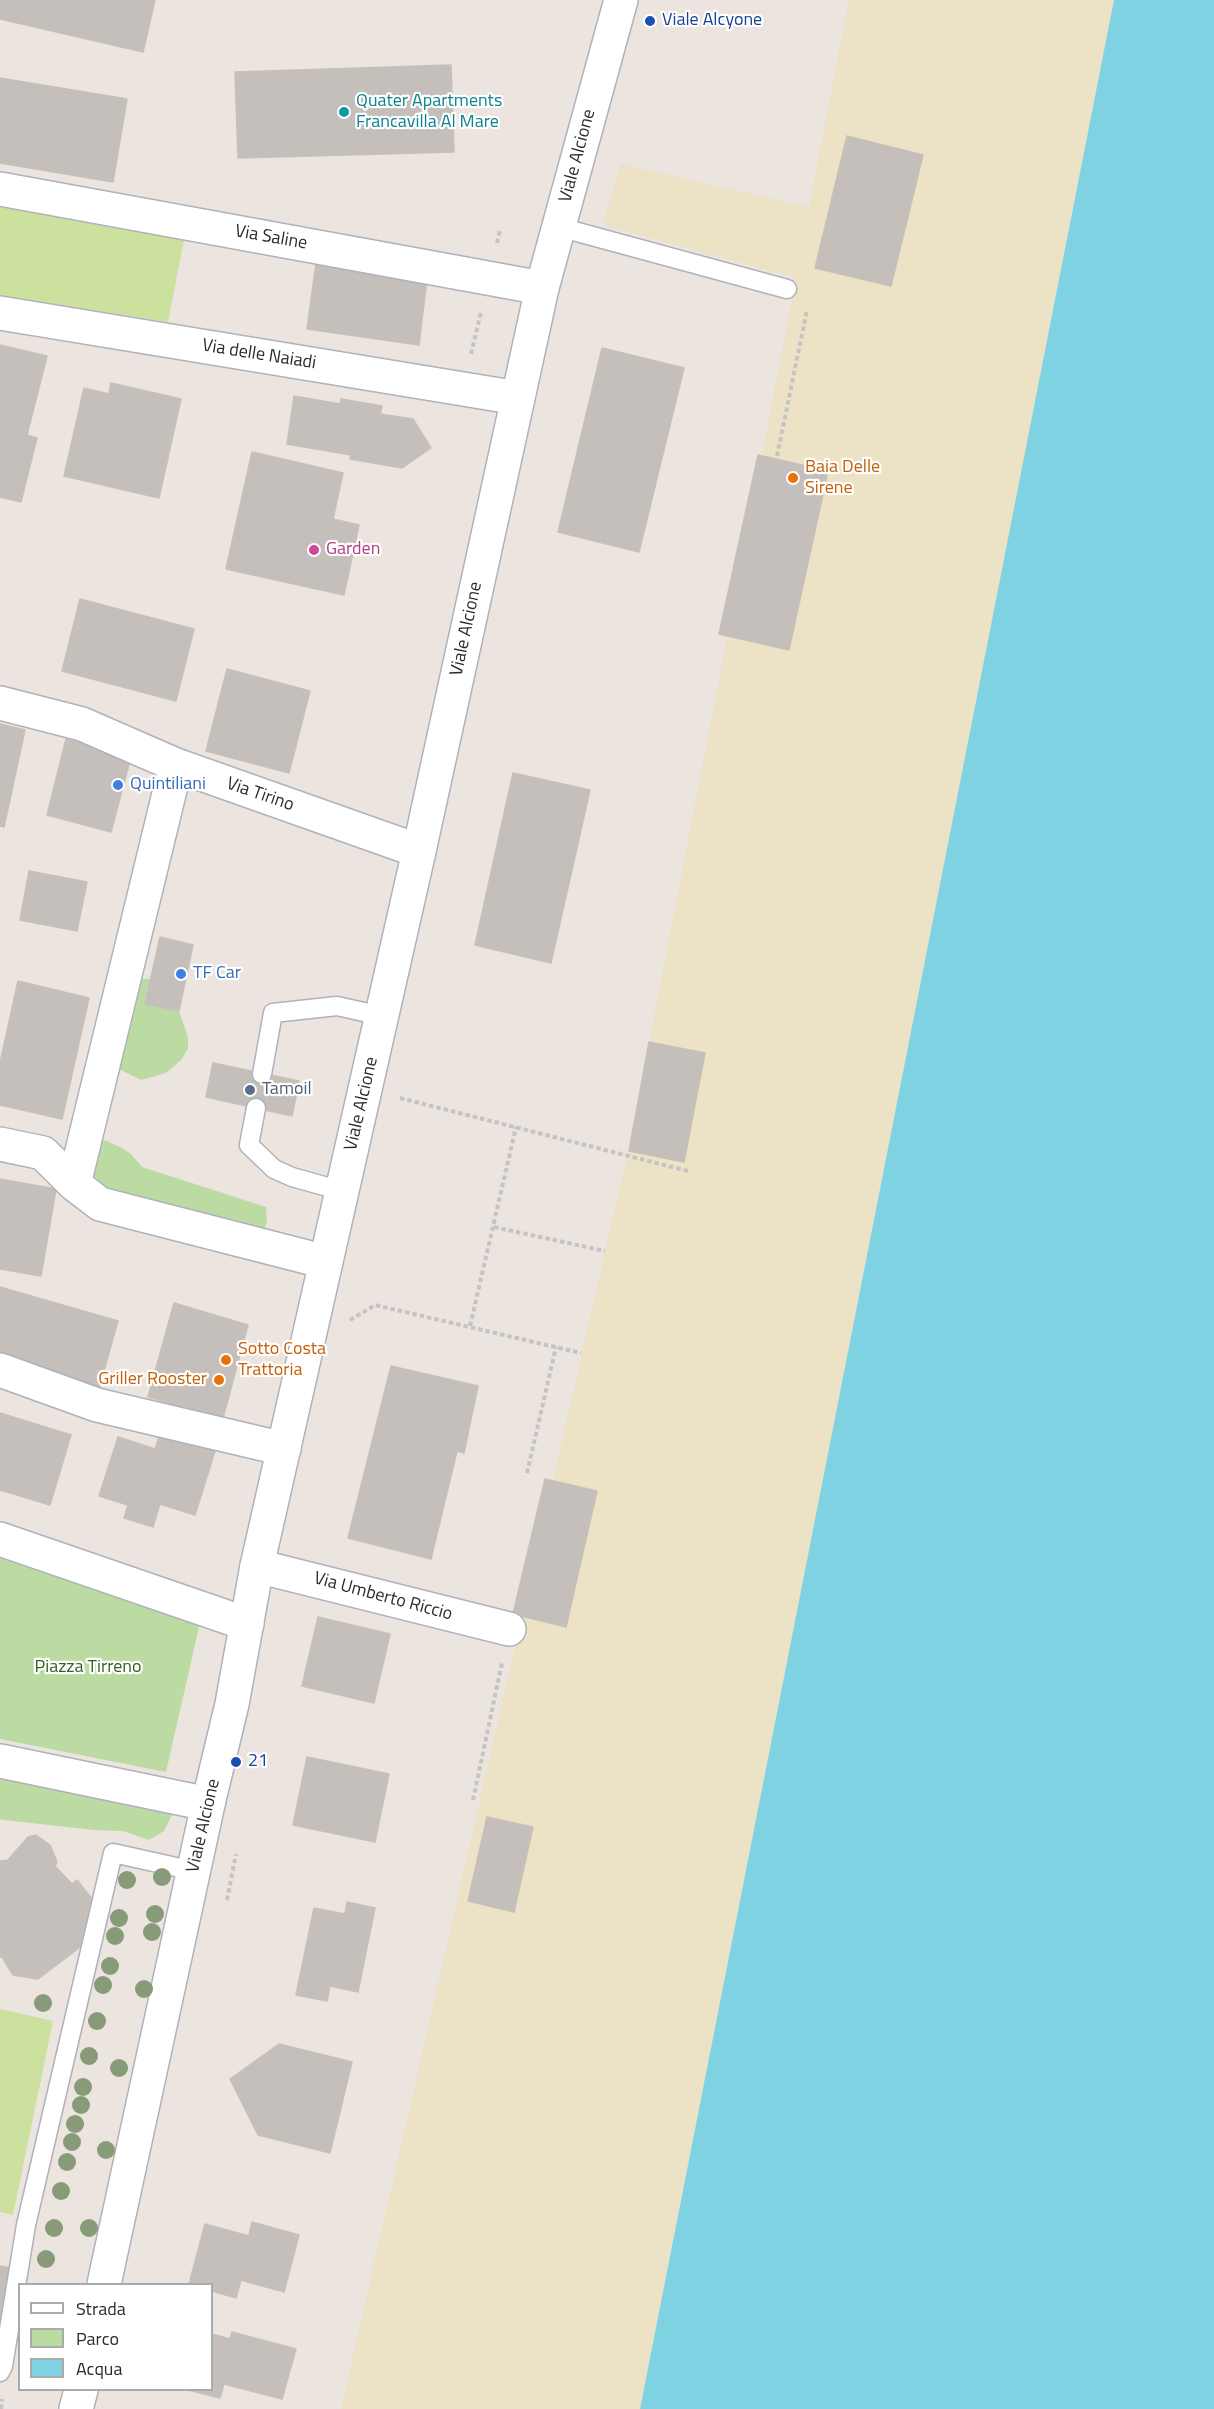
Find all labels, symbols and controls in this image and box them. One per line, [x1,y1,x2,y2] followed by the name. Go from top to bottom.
[662,10,762,32] place label: Viale Alcyone
[643,14,657,28] marker: Viale Alcyone
[356,91,502,134] place label: Quater Apartments Francavilla Al Mare
[337,105,351,119] marker: Quater Apartments Francavilla Al Mare
[555,107,601,205] street label: Viale Alcione
[233,221,309,255] street label: Via Saline
[201,335,317,375] street label: Via delle Naiadi
[805,457,880,500] place label: Baia Delle Sirene
[786,471,800,485] marker: Baia Delle Sirene
[326,539,380,561] place label: Garden
[307,543,321,557] marker: Garden
[446,580,488,678] street label: Viale Alcione
[223,773,297,817] street label: Via Tirino
[130,774,206,796] place label: Quintiliani
[111,778,125,792] marker: Quintiliani
[193,963,241,985] place label: TF Car
[174,967,188,981] marker: TF Car
[341,1055,383,1153] street label: Viale Alcione
[262,1079,312,1101] place label: Tamoil
[243,1083,257,1097] marker: Tamoil
[238,1339,326,1382] place label: Sotto Costa Trattoria
[219,1353,233,1367] marker: Sotto Costa Trattoria
[98,1369,207,1391] place label: Griller Rooster
[212,1373,226,1387] marker: Griller Rooster
[311,1568,455,1626] street label: Via Umberto Riccio
[35,1657,141,1679] park label: Piazza Tirreno
[248,1751,268,1773] place label: 21
[229,1755,243,1769] marker: 21
[183,1777,225,1875] street label: Viale Alcione
[18,2283,213,2391] legend
[76,2295,126,2322] text: Strada
[76,2325,119,2352] text: Parco
[76,2355,122,2382] text: Acqua

